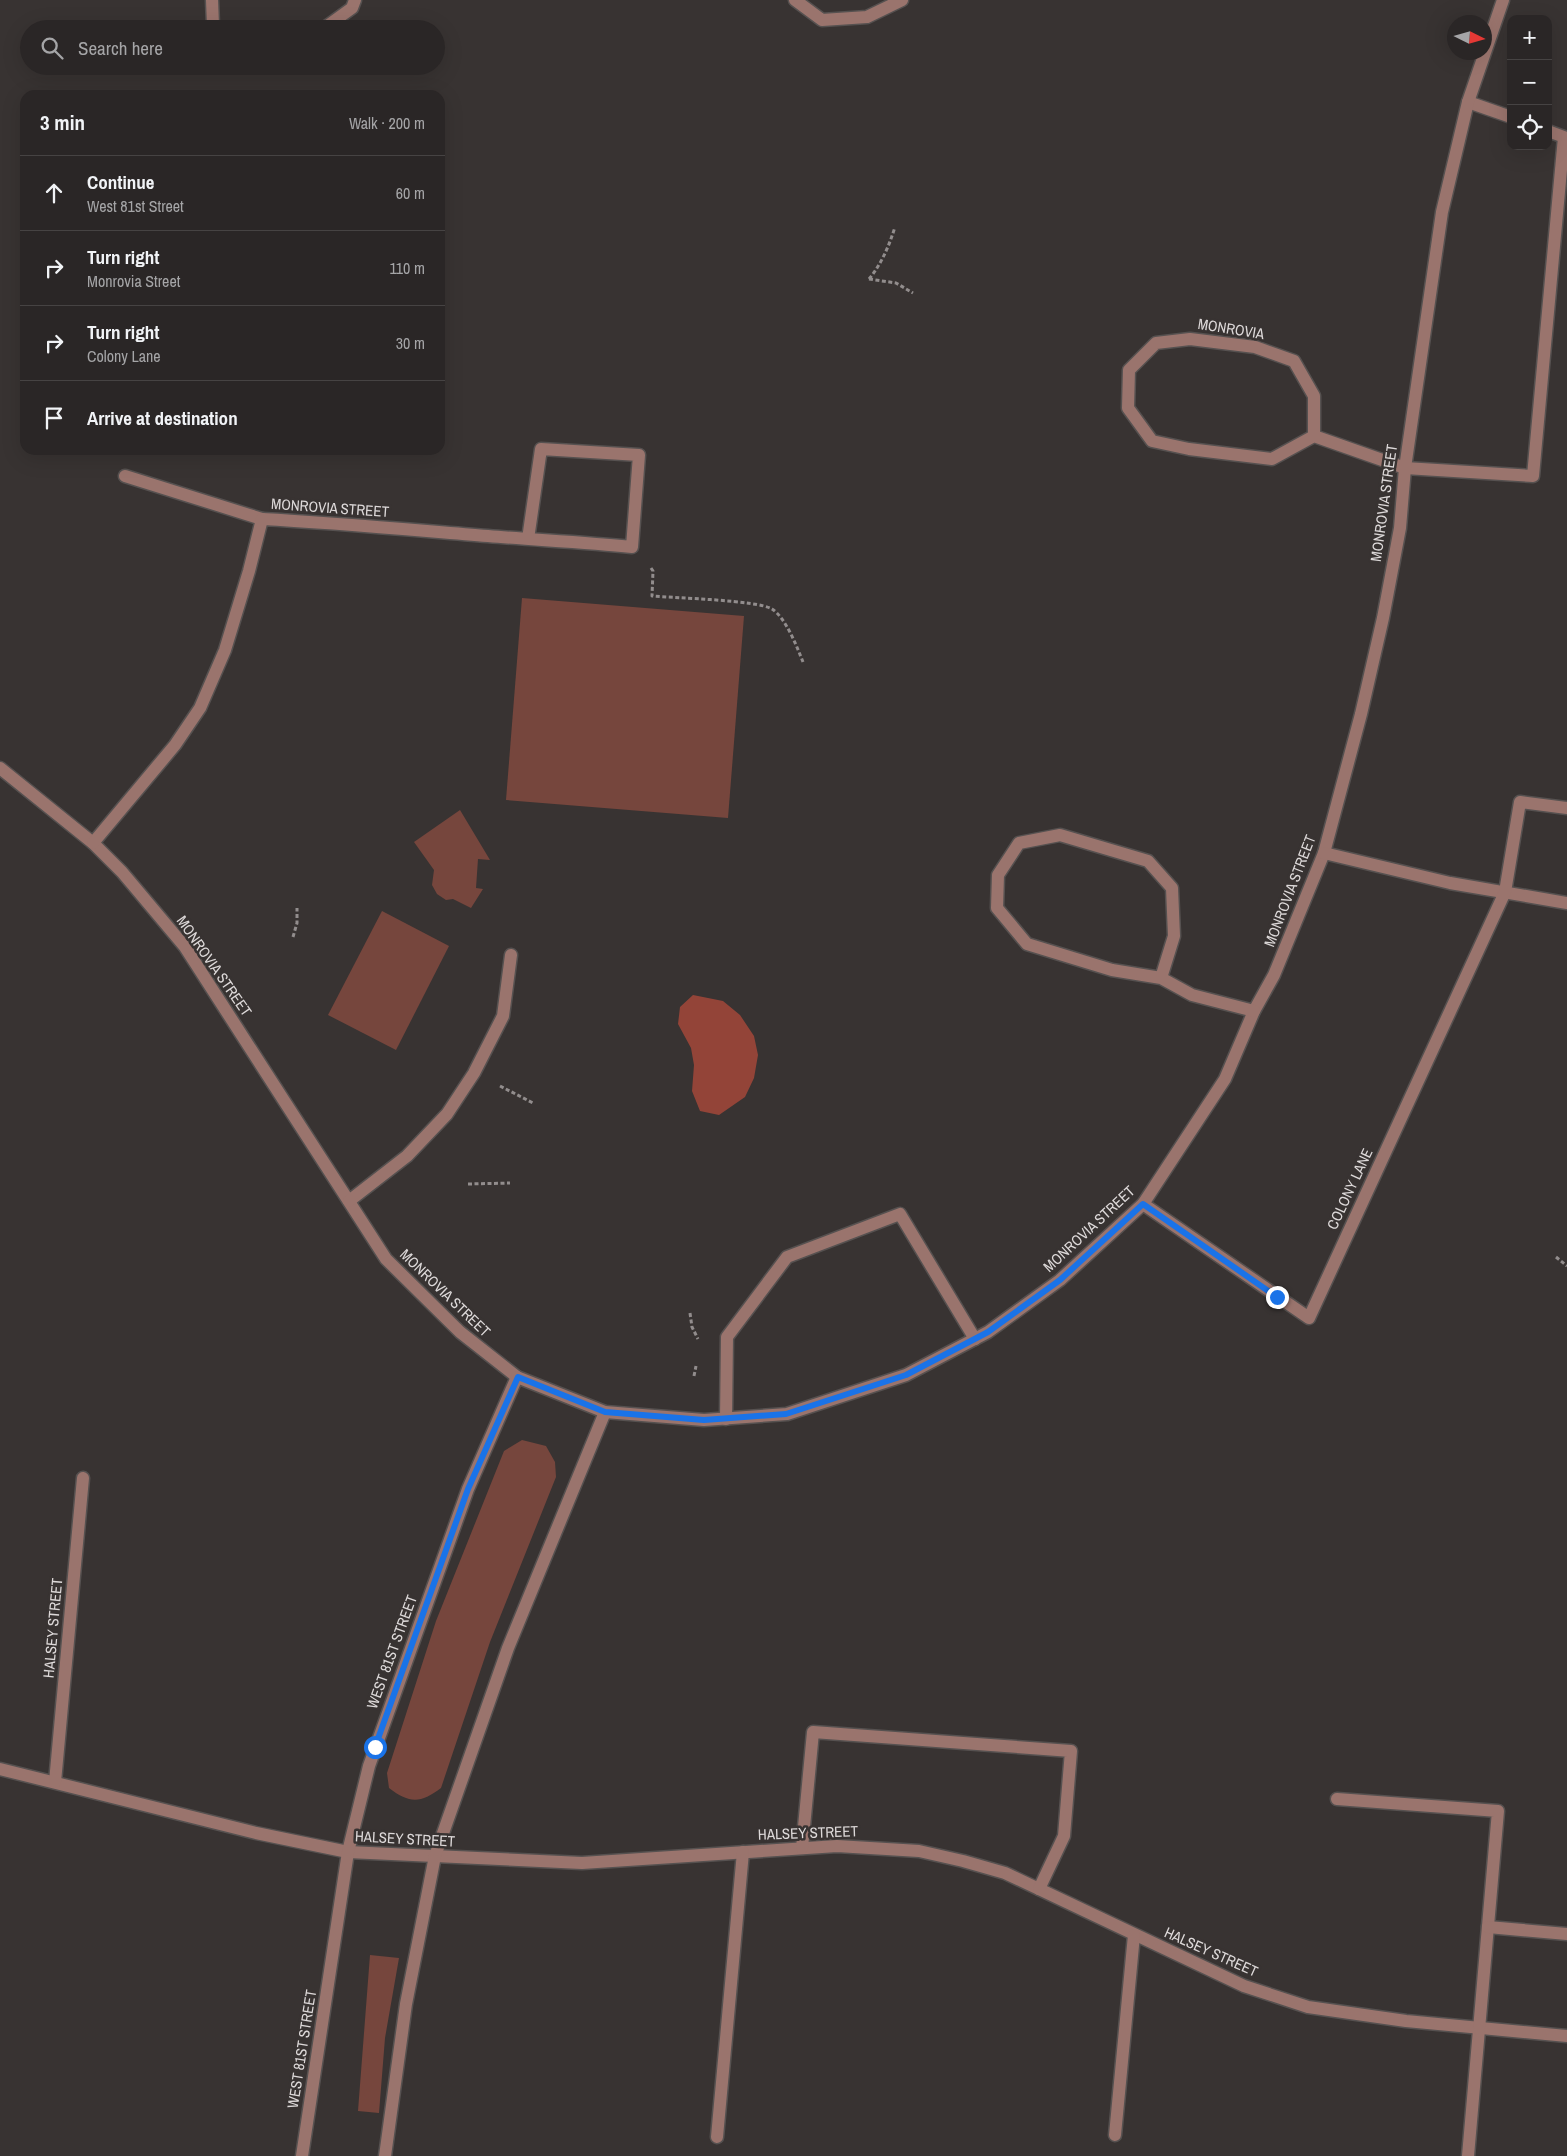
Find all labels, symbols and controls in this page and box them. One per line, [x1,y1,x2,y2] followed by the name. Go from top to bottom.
[1447,15,1492,60] north arrow
[1507,15,1552,150] map controls
[1507,15,1552,60] button: +
[20,20,445,75] search box
[38,34,66,62] icon: search
[78,35,163,61] text: Search here
[1507,60,1552,105] button: −
[1507,105,1552,150] button: locate
[40,108,85,137] text: 3 min
[349,112,425,134] text: Walk · 200 m
[87,169,155,195] text: Continue
[40,179,68,207] icon: ahead
[396,182,425,204] text: 60 m
[87,195,184,217] text: West 81st Street
[87,244,159,270] text: Turn right
[40,254,68,282] icon: right
[389,257,425,279] text: 110 m
[87,270,180,292] text: Monrovia Street
[1196,313,1267,344] street label: MONROVIA
[87,319,159,345] text: Turn right
[40,329,68,357] icon: right
[396,332,425,354] text: 30 m
[87,345,161,367] text: Colony Lane
[40,404,68,432] icon: arrive
[87,405,238,431] text: Arrive at destination
[1365,442,1402,563] street label: MONROVIA STREET
[270,493,390,522] street label: MONROVIA STREET
[1259,831,1321,950] street label: MONROVIA STREET
[172,911,257,1021] street label: MONROVIA STREET
[1322,1145,1378,1233] street label: COLONY LANE
[1038,1180,1139,1277] street label: MONROVIA STREET
[396,1244,496,1342] street label: MONROVIA STREET
[1266,1286,1289,1309] route end
[38,1577,67,1679] street label: HALSEY STREET
[361,1591,422,1712] street label: WEST 81ST STREET
[364,1736,387,1759] route start
[758,1820,859,1845] street label: HALSEY STREET
[354,1825,456,1852] street label: HALSEY STREET
[1161,1922,1262,1982] street label: HALSEY STREET
[282,1988,321,2110] street label: WEST 81ST STREET

